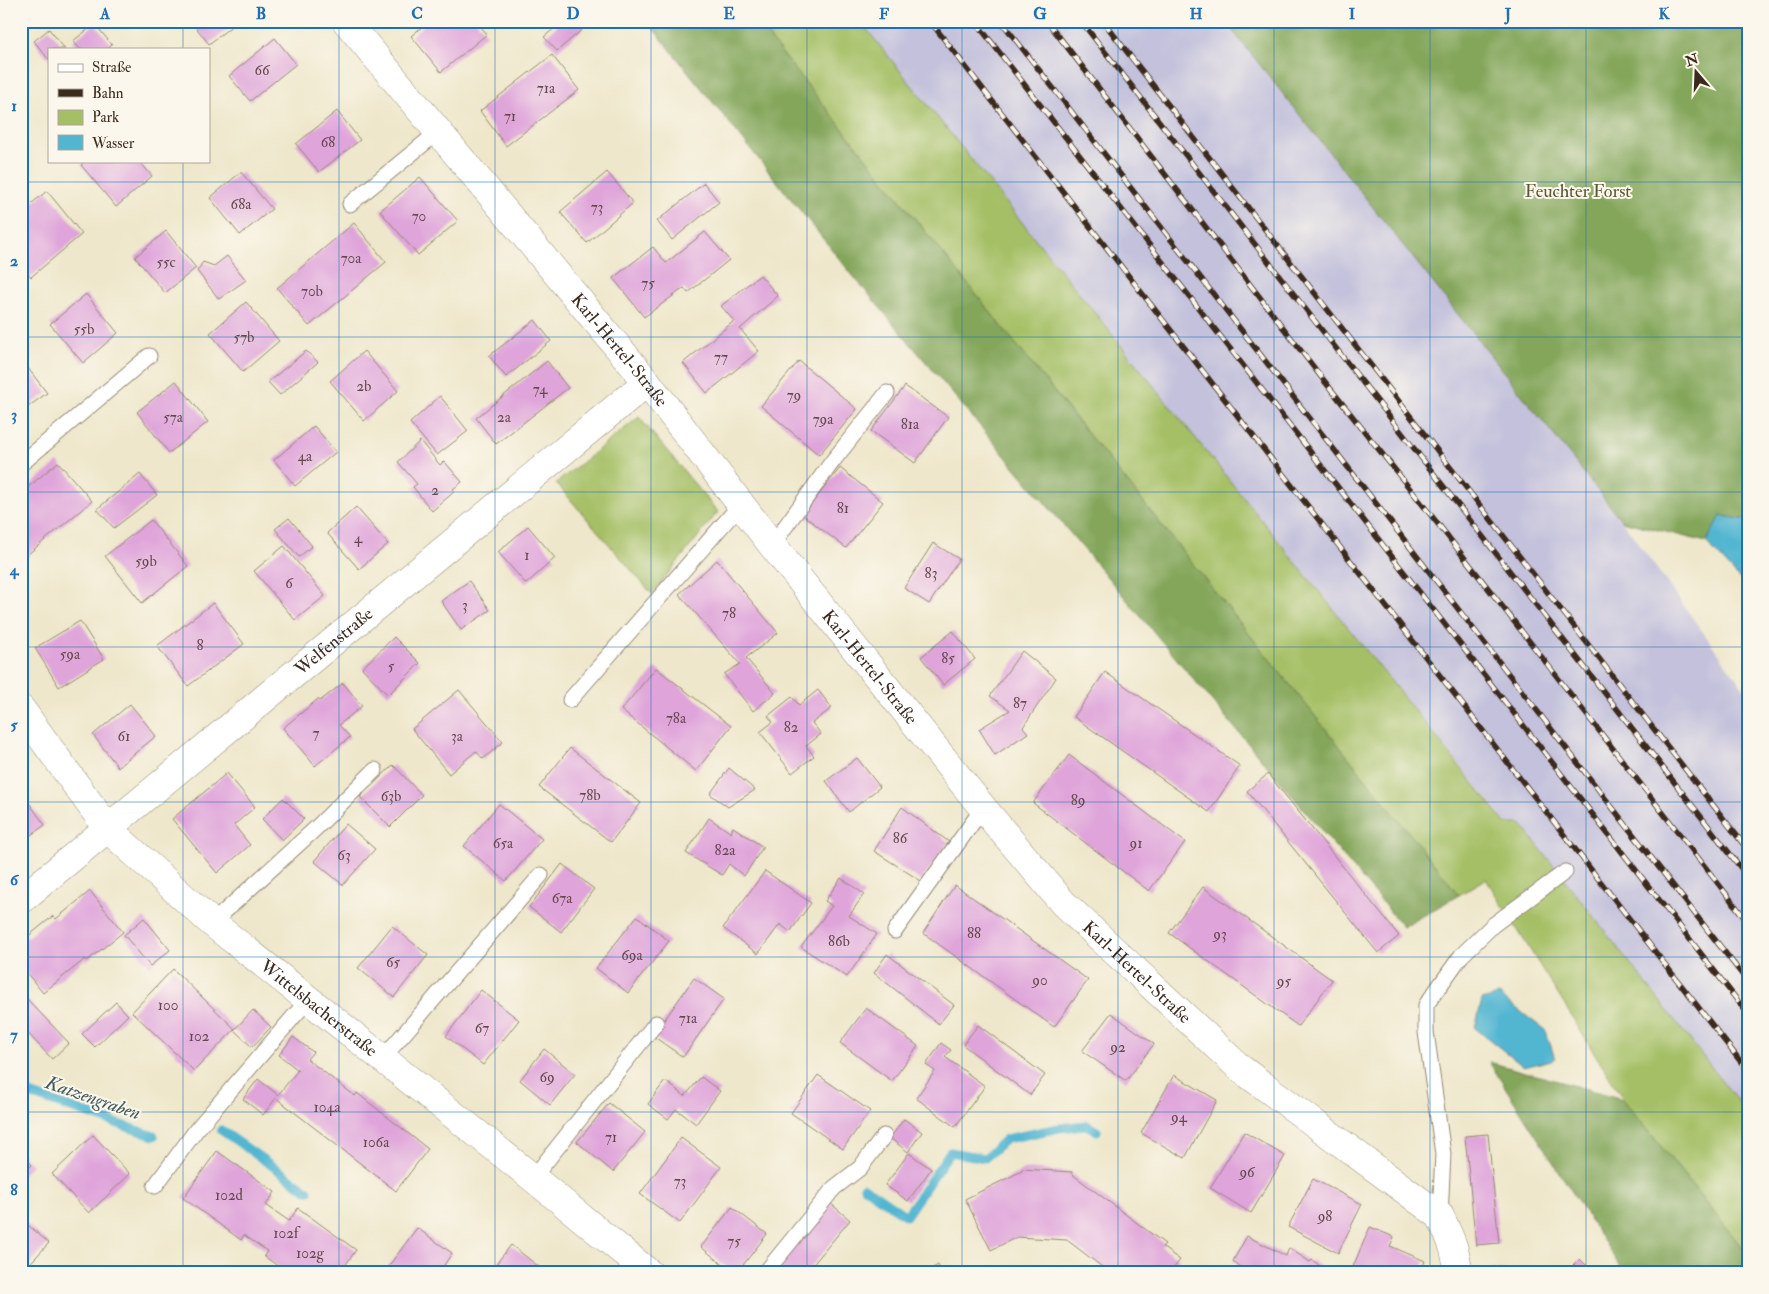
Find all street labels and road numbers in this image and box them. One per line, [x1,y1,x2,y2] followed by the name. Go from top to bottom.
[566,288,674,412] street label: Karl-Hertel-Straße
[289,602,378,681] street label: Welfenstraße
[817,605,923,729] street label: Karl-Hertel-Straße
[1078,916,1197,1029] street label: Karl-Hertel-Straße
[255,954,383,1062] street label: Wittelsbacherstraße

